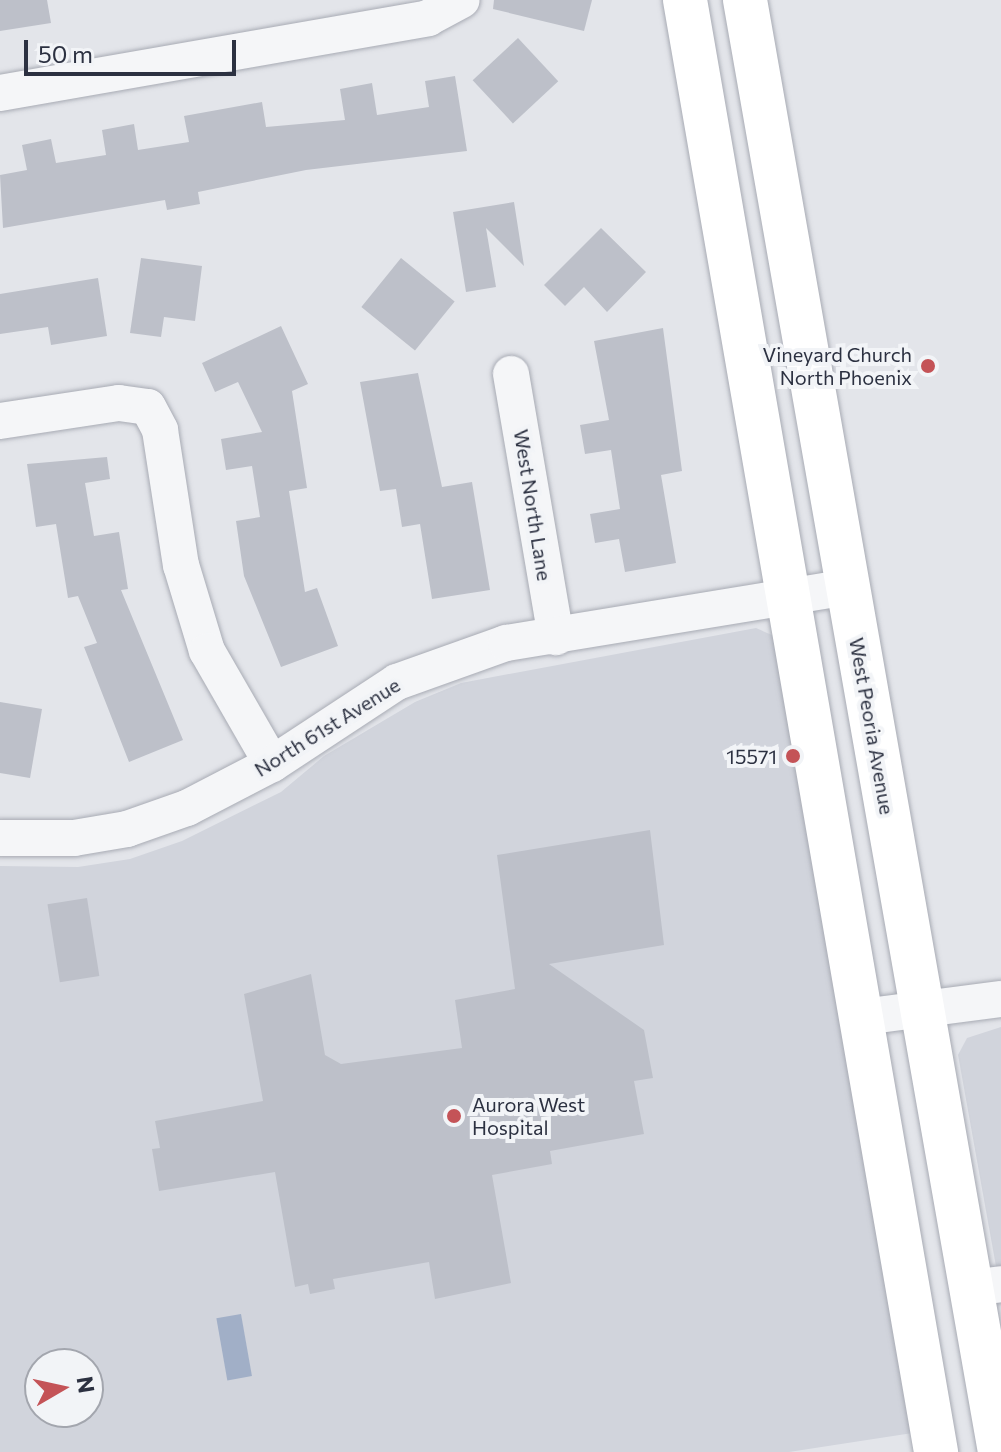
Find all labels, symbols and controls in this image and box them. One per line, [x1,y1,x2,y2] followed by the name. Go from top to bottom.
[28,24,240,74] scale bar
[38,39,93,68] text: 50 m
[762,342,912,389] place label: Vineyard Church North Phoenix
[919,357,937,375] marker: Vineyard Church North Phoenix
[509,428,557,582] street label: West North Lane
[845,636,899,816] street label: West Peoria Avenue
[250,673,404,781] street label: North 61st Avenue
[726,744,777,768] place label: 15571
[784,747,802,765] marker: 15571
[472,1092,585,1139] place label: Aurora West Hospital
[443,1105,465,1127] marker: Aurora West Hospital
[24,1348,104,1428] north arrow
[72,1374,101,1395] text: N

